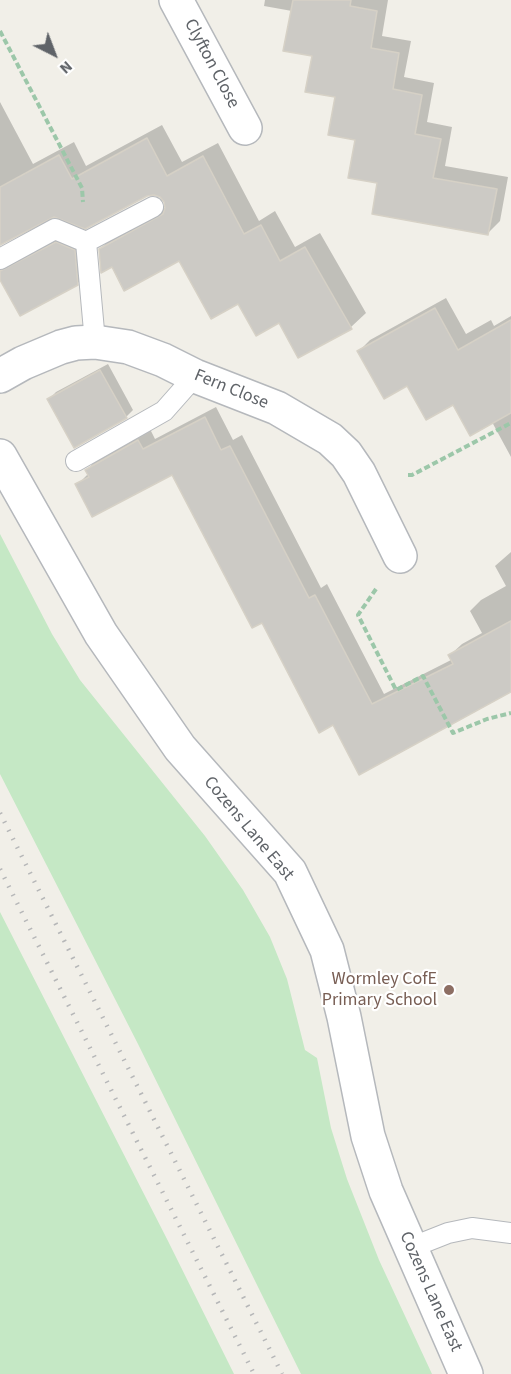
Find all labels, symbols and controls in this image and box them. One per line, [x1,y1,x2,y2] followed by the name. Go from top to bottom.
[178,16,244,112] street label: Clyfton Close
[24,24,84,84] north arrow
[55,56,77,79] text: N
[191,365,271,415] street label: Fern Close
[198,773,298,885] street label: Cozens Lane East
[322,969,437,1012] place label: Wormley CofE Primary School
[442,983,456,997] marker: Wormley CofE Primary School
[394,1229,466,1355] street label: Cozens Lane East

